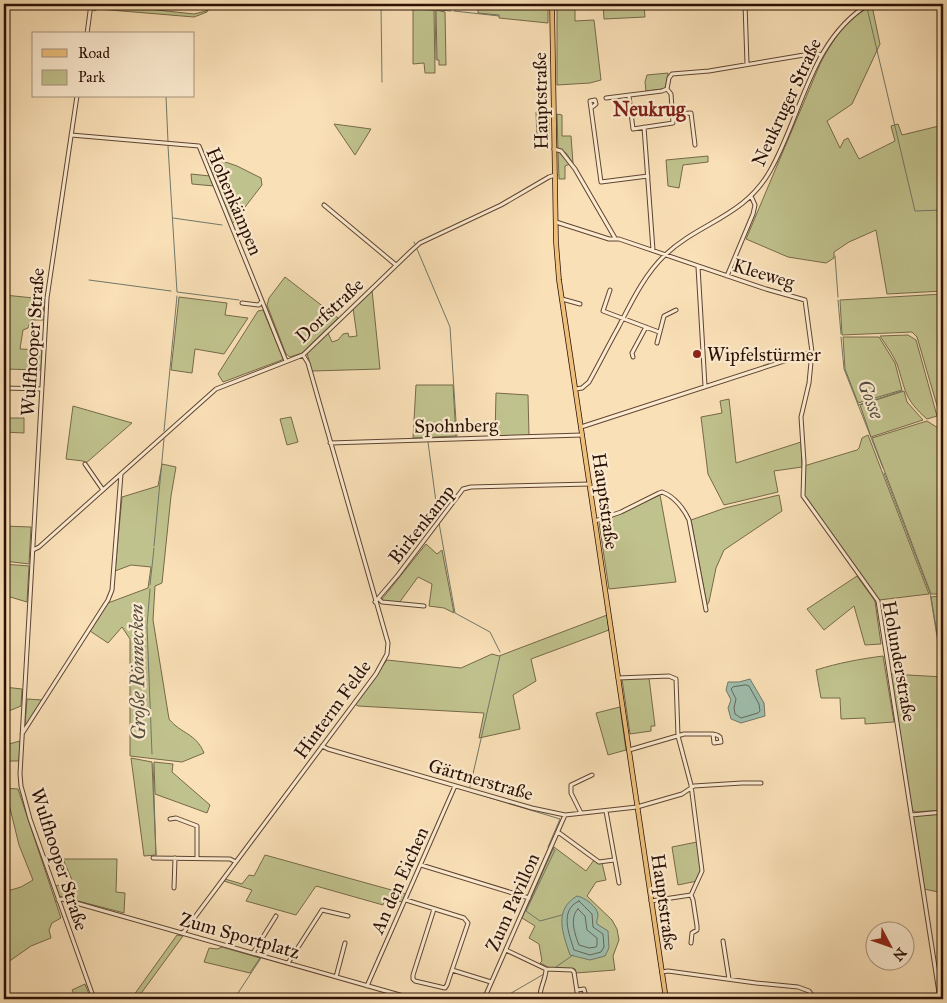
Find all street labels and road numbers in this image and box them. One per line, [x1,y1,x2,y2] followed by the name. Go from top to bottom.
[747,34,827,170] street label: Neukruger Straße
[528,52,553,150] street label: Hauptstraße
[201,144,268,259] street label: Hohenkämpen
[730,253,798,295] street label: Kleeweg
[16,267,49,417] street label: Wulfhooper Straße
[291,273,368,348] street label: Dorfstraße
[414,413,498,439] street label: Spohnberg
[587,451,624,551] street label: Hauptstraße
[383,480,459,568] street label: Birkenkamp
[878,599,921,723] street label: Holunderstraße
[289,655,376,763] street label: Hinterm Felde
[426,754,536,805] street label: Gärtnerstraße
[26,785,93,933] street label: Wulfhooper Straße
[365,823,433,938] street label: An den Eichen
[481,850,544,955] street label: Zum Pavillon
[646,852,683,952] street label: Hauptstraße
[177,907,303,964] street label: Zum Sportplatz

